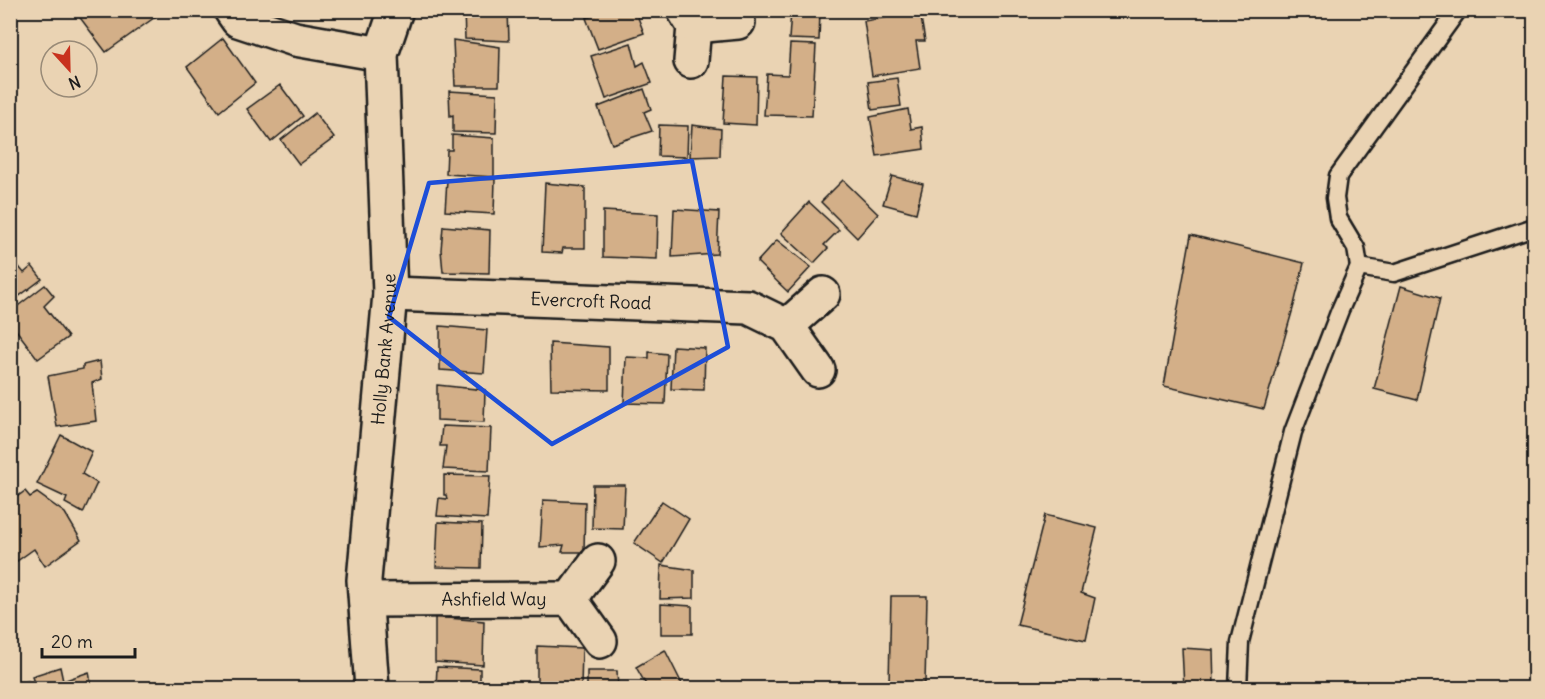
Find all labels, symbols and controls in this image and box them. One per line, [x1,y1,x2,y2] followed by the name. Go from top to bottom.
[39,39,99,99] north arrow
[66,72,83,94] text: N
[366,273,401,426] street label: Holly Bank Avenue
[530,287,652,314] street label: Evercroft Road
[442,587,546,611] street label: Ashfield Way
[42,621,135,659] scale bar
[51,630,93,653] text: 20 m

